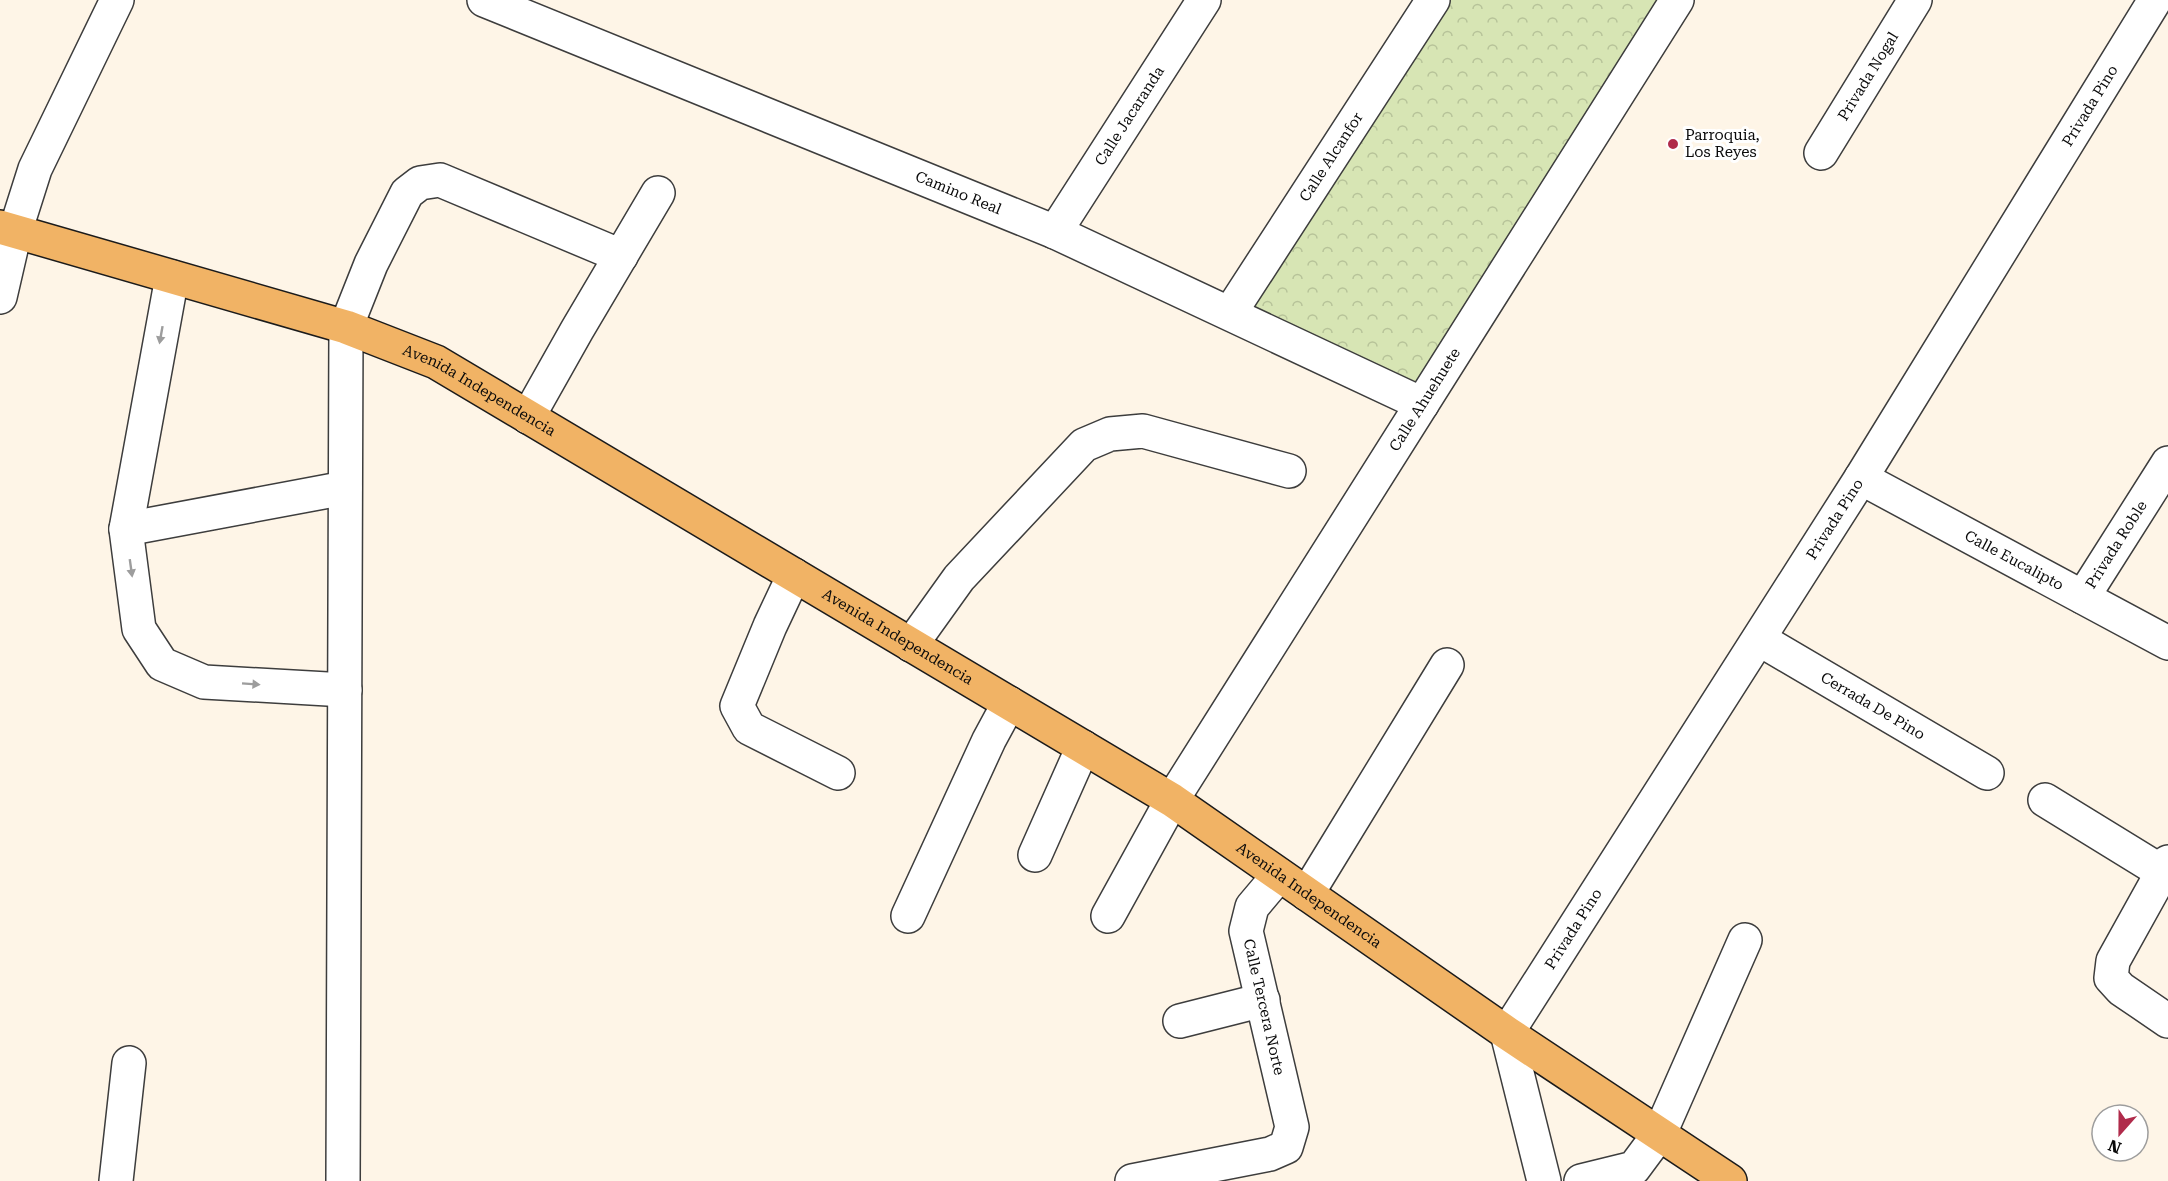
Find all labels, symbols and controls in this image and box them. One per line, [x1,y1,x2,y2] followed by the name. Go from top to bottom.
[1834,28,1902,124] street label: Privada Nogal
[2058,62,2122,150] street label: Privada Pino
[1091,63,1168,169] street label: Calle Jacaranda
[1296,109,1367,205] street label: Calle Alcanfor
[1685,126,1760,161] place label: Parroquia, Los Reyes
[1666,137,1680,151] marker: Parroquia, Los Reyes
[913,167,1004,218] street label: Camino Real
[157,326,166,345] one-way arrow
[400,341,559,440] street label: Avenida Independencia
[1385,345,1464,455] street label: Calle Ahuehuete
[1802,476,1867,563] street label: Privada Pino
[2082,497,2151,592] street label: Privada Roble
[1962,527,2067,594] street label: Calle Eucalipto
[126,559,136,578] one-way arrow
[819,585,976,689] street label: Avenida Independencia
[1817,668,1928,744] street label: Cerrada De Pino
[241,680,260,689] one-way arrow
[1233,839,1385,952] street label: Avenida Independencia
[1541,885,1606,973] street label: Privada Pino
[1240,937,1288,1077] street label: Calle Tercera Norte
[2090,1103,2150,1163] north arrow
[2106,1135,2124,1158] text: N

